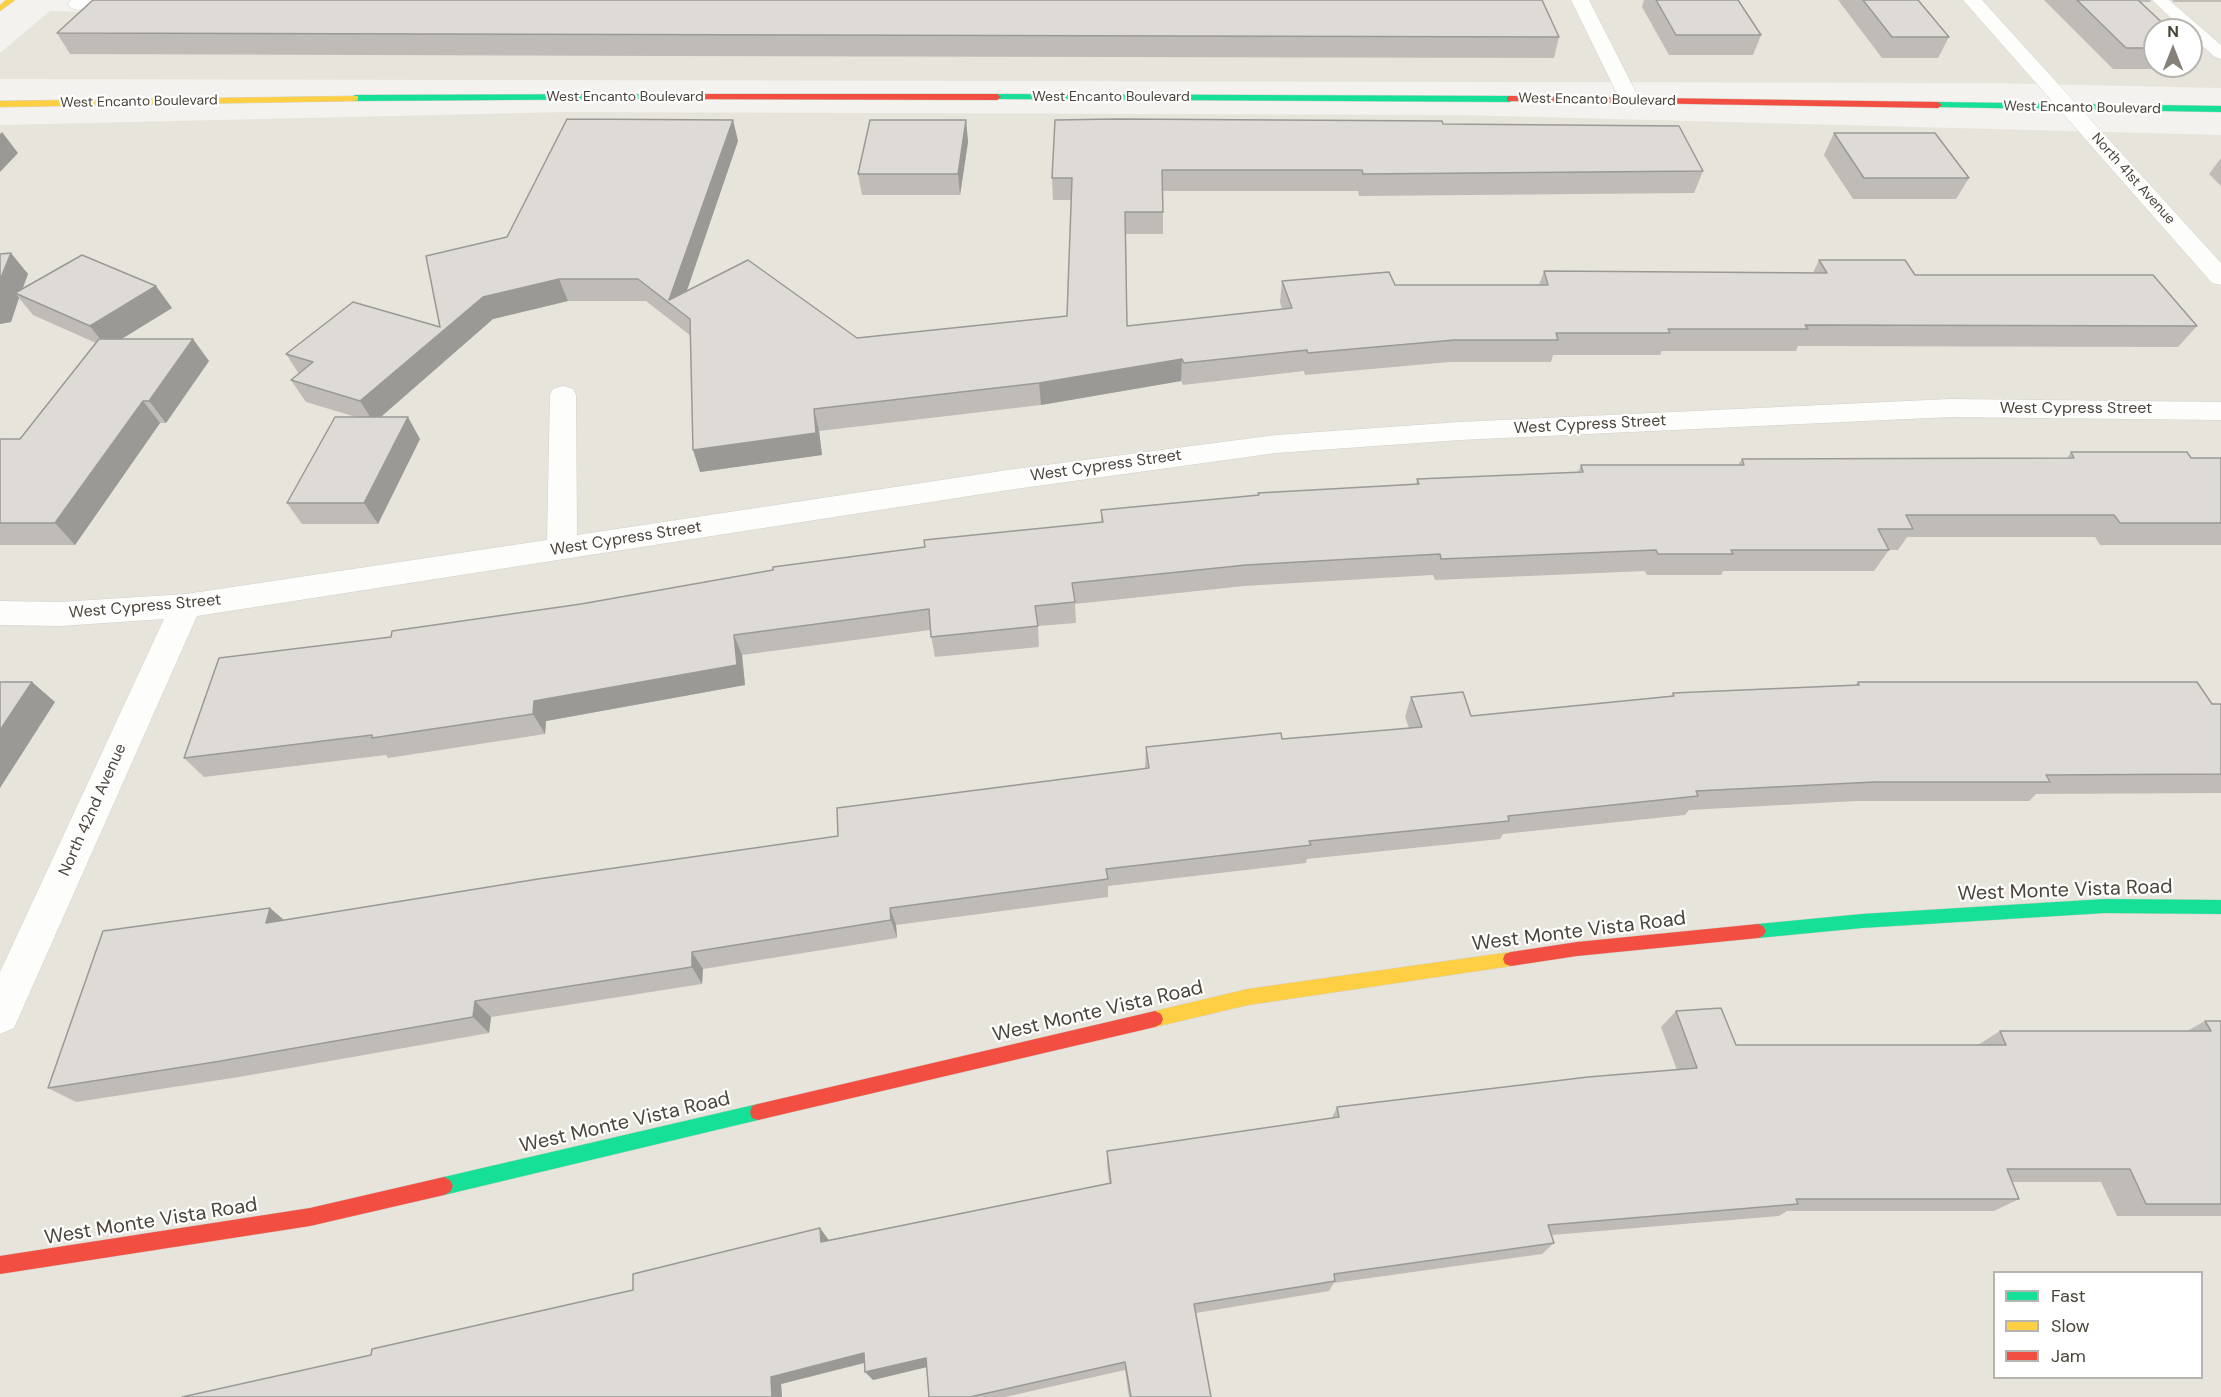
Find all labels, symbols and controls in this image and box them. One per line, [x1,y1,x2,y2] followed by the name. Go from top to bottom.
[2143,18,2203,78] north arrow
[2167,21,2179,42] text: N
[546,89,704,105] street label: West Encanto Boulevard
[1032,89,1190,105] street label: West Encanto Boulevard
[1518,90,1676,110] street label: West Encanto Boulevard
[60,92,218,112] street label: West Encanto Boulevard
[2003,98,2161,118] street label: West Encanto Boulevard
[2088,130,2178,228] street label: North 41st Avenue
[2000,399,2152,419] street label: West Cypress Street
[1513,411,1667,439] street label: West Cypress Street
[1029,446,1183,486] street label: West Cypress Street
[549,518,703,560] street label: West Cypress Street
[68,591,222,623] street label: West Cypress Street
[55,741,131,879] street label: North 42nd Avenue
[1957,875,2173,907] street label: West Monte Vista Road
[1471,907,1687,957] street label: West Monte Vista Road
[990,976,1206,1048] street label: West Monte Vista Road
[517,1087,733,1159] street label: West Monte Vista Road
[43,1193,259,1251] street label: West Monte Vista Road
[1993,1271,2203,1379] legend
[2051,1284,2086,1308] text: Fast
[2051,1314,2090,1338] text: Slow
[2051,1344,2086,1368] text: Jam

